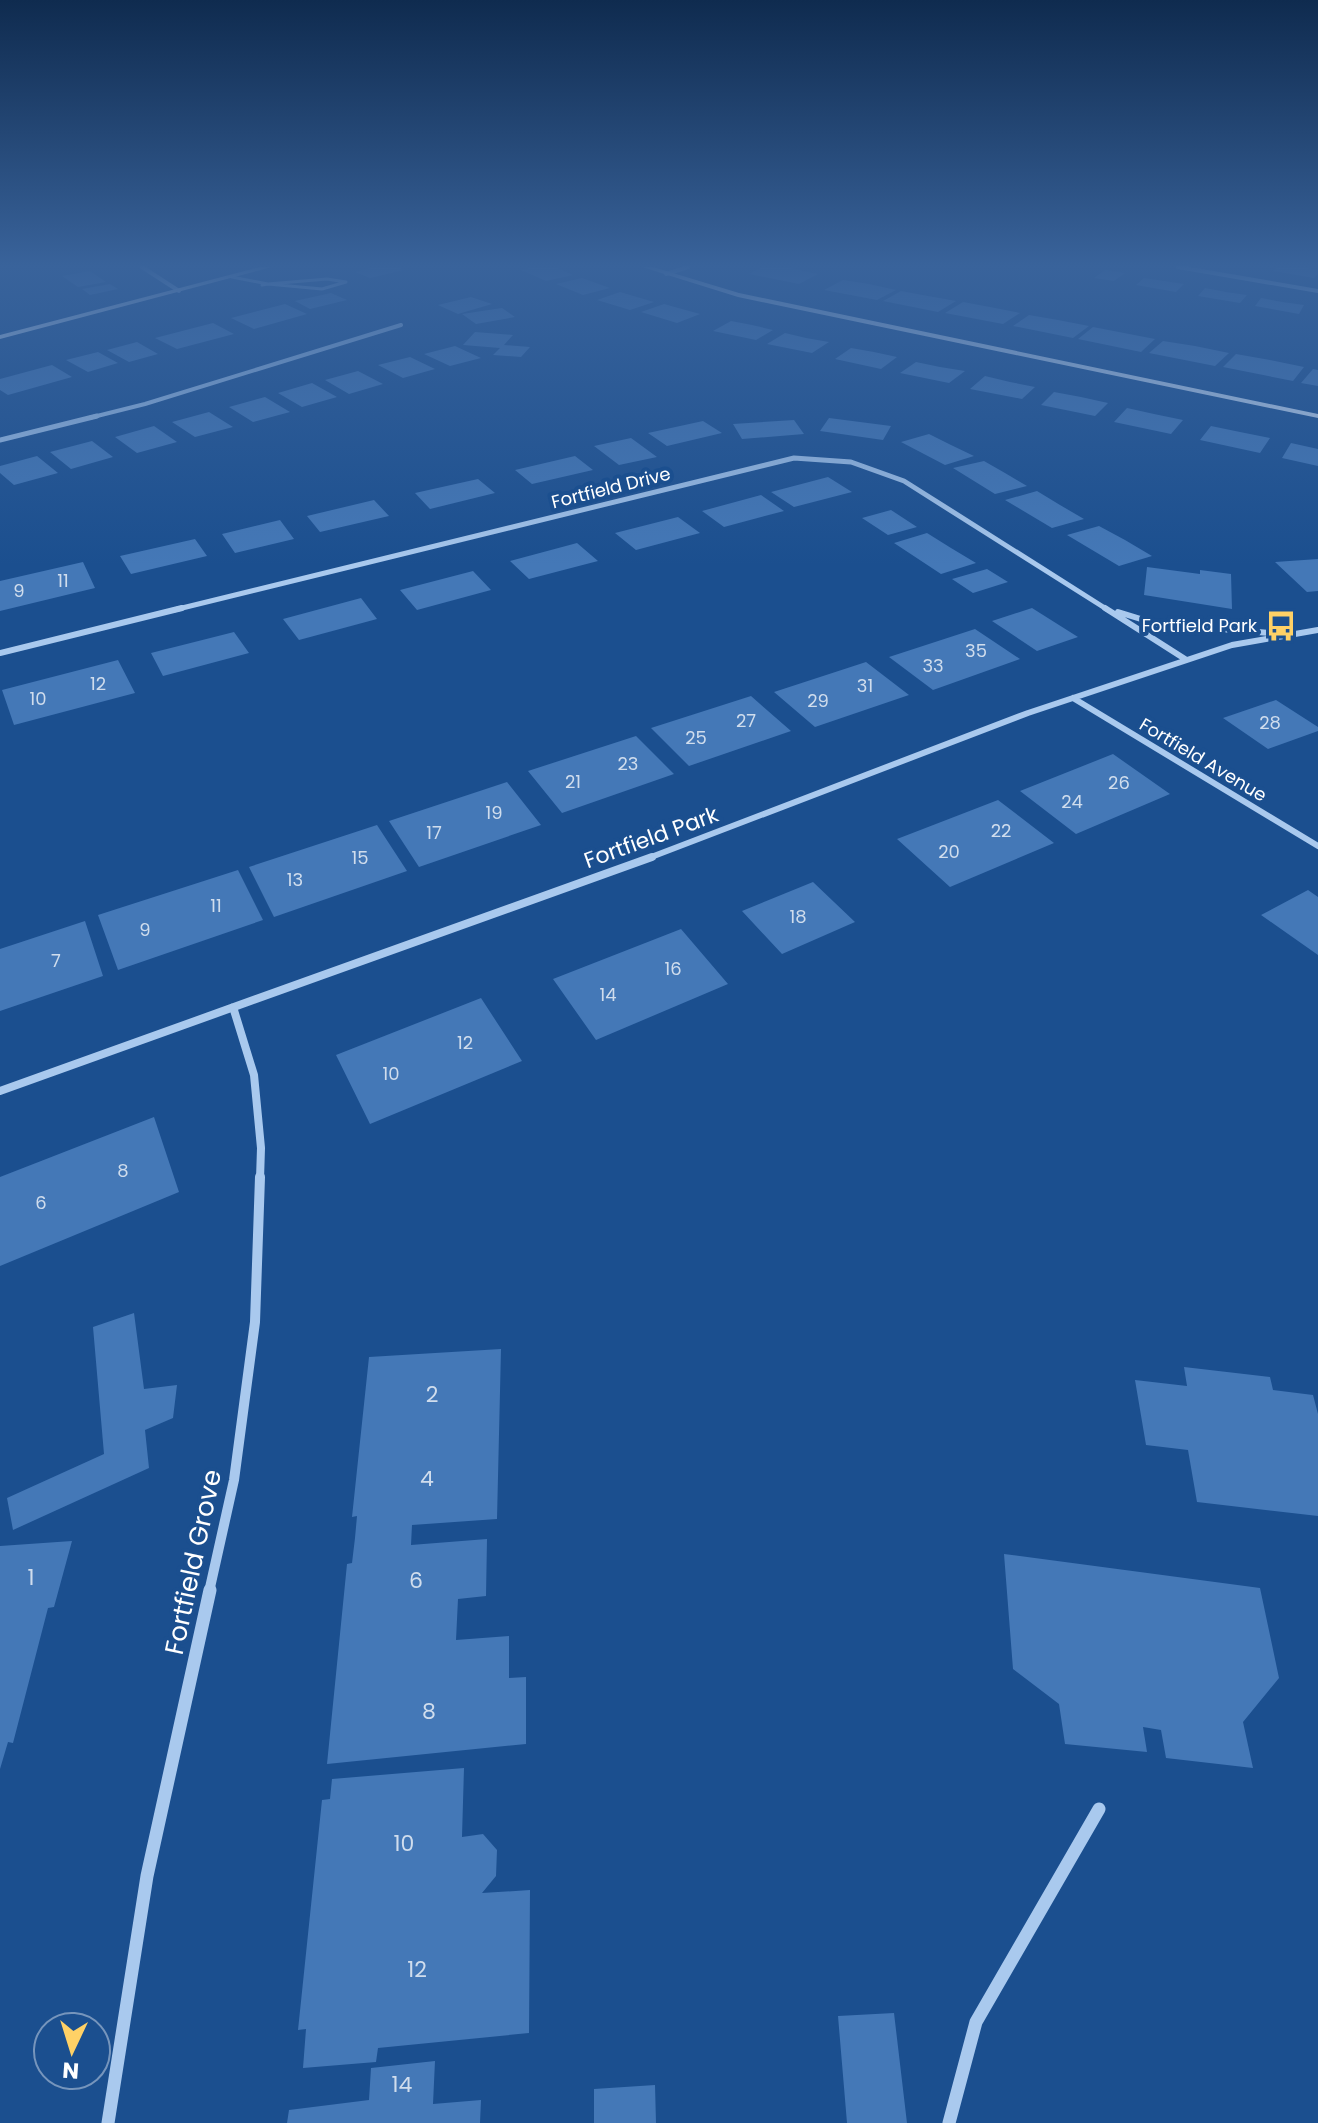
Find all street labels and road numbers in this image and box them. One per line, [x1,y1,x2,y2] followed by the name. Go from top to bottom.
[549,461,673,514] street label: Fortfield Drive
[1135,712,1272,807] street label: Fortfield Avenue
[580,799,723,876] street label: Fortfield Park
[156,1466,230,1658] street label: Fortfield Grove

